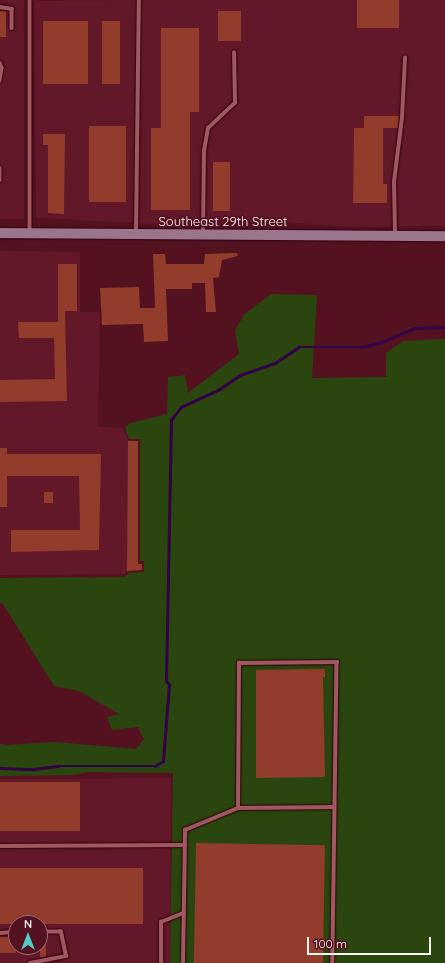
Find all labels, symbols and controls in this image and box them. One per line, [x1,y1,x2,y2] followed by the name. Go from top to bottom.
[159,213,287,229] street label: Southeast 29th Street
[8,915,48,955] north arrow
[24,917,32,931] text: N
[309,929,433,955] scale bar
[314,936,347,951] text: 100 m

